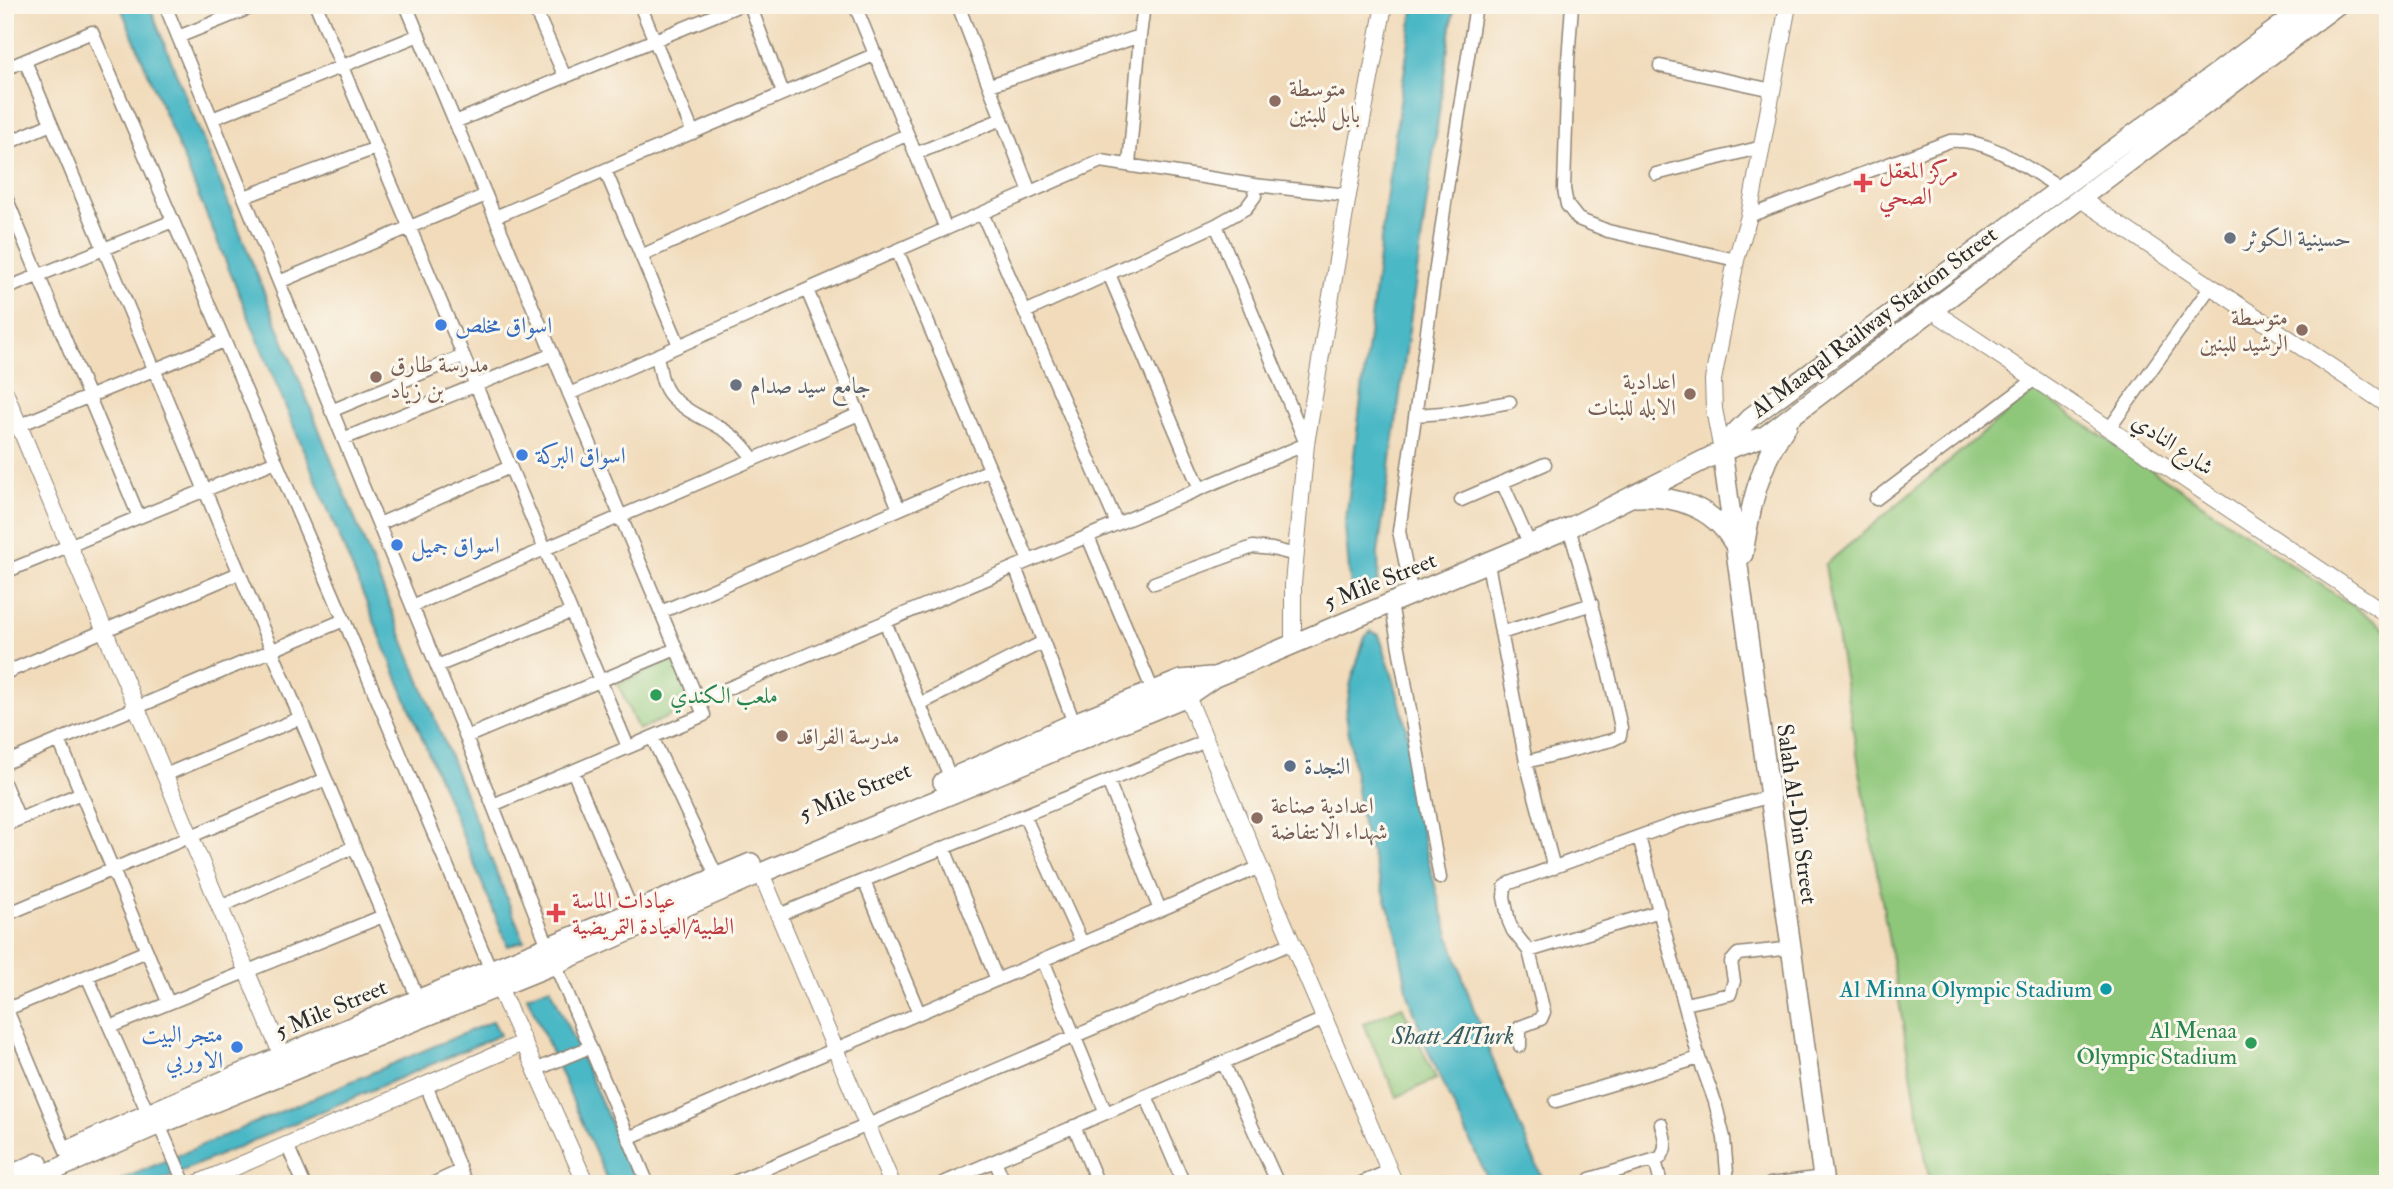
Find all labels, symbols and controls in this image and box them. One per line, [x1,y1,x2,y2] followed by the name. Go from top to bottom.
[1289,74,1360,131] place label: متوسطة بابل للبنين
[1267,93,1283,109] marker: متوسطة بابل للبنين
[1879,156,1958,218] place label: مركز المعقل الصحي
[1853,173,1873,193] marker: مركز المعقل الصحي
[1744,220,2003,425] street label: Al Maaqal Railway Station Street
[2242,224,2351,253] place label: حسينية الكوثر
[2222,230,2238,246] marker: حسينية الكوثر
[2200,303,2288,358] place label: متوسطة الرشيد للبنين
[455,311,552,340] place label: اسواق مخلص
[433,317,449,333] marker: اسواق مخلص
[2294,322,2310,338] marker: متوسطة الرشيد للبنين
[390,350,489,405] place label: مدرسة طارق بن زياد
[1587,367,1676,422] place label: اعدادية الابله للبنات
[368,369,384,385] marker: مدرسة طارق بن زياد
[750,371,871,406] place label: جامع سيد صدام
[728,377,744,393] marker: جامع سيد صدام
[1682,386,1698,402] marker: اعدادية الابله للبنات
[2124,406,2219,486] street label: شارع النادي
[535,441,626,470] place label: اسواق البركة
[514,447,530,463] marker: اسواق البركة
[411,531,500,562] place label: اسواق جميل
[389,537,405,553] marker: اسواق جميل
[1319,545,1441,617] street label: 5 Mile Street
[670,681,778,714] place label: ملعب الكندي
[648,687,664,703] marker: ملعب الكندي
[796,722,900,751] place label: مدرسة الفراقد
[1770,722,1824,906] street label: Salah Al-Din Street
[774,728,790,744] marker: مدرسة الفراقد
[1304,752,1350,781] place label: النجدة
[795,755,915,829] street label: 5 Mile Street
[1282,758,1298,774] marker: النجدة
[1271,791,1388,846] place label: اعدادية صناعة شهداء الانتفاضة
[1249,810,1265,826] marker: اعدادية صناعة شهداء الانتفاضة
[572,886,734,941] place label: عيادات الماسة الطبية/العيادة التمريضية
[546,903,566,923] marker: عيادات الماسة الطبية/العيادة التمريضية
[271,972,391,1046] street label: 5 Mile Street
[1839,975,2092,1005] place label: Al Minna Olympic Stadium
[2098,981,2114,997] marker: Al Minna Olympic Stadium
[2076,1016,2238,1072] place label: Al Menaa Olympic Stadium
[141,1020,223,1079] place label: متجر البيت الاوربي
[1391,1021,1514,1052] water label: Shatt AlTurk
[2243,1035,2259,1051] marker: Al Menaa Olympic Stadium
[229,1039,245,1055] marker: متجر البيت الاوربي

